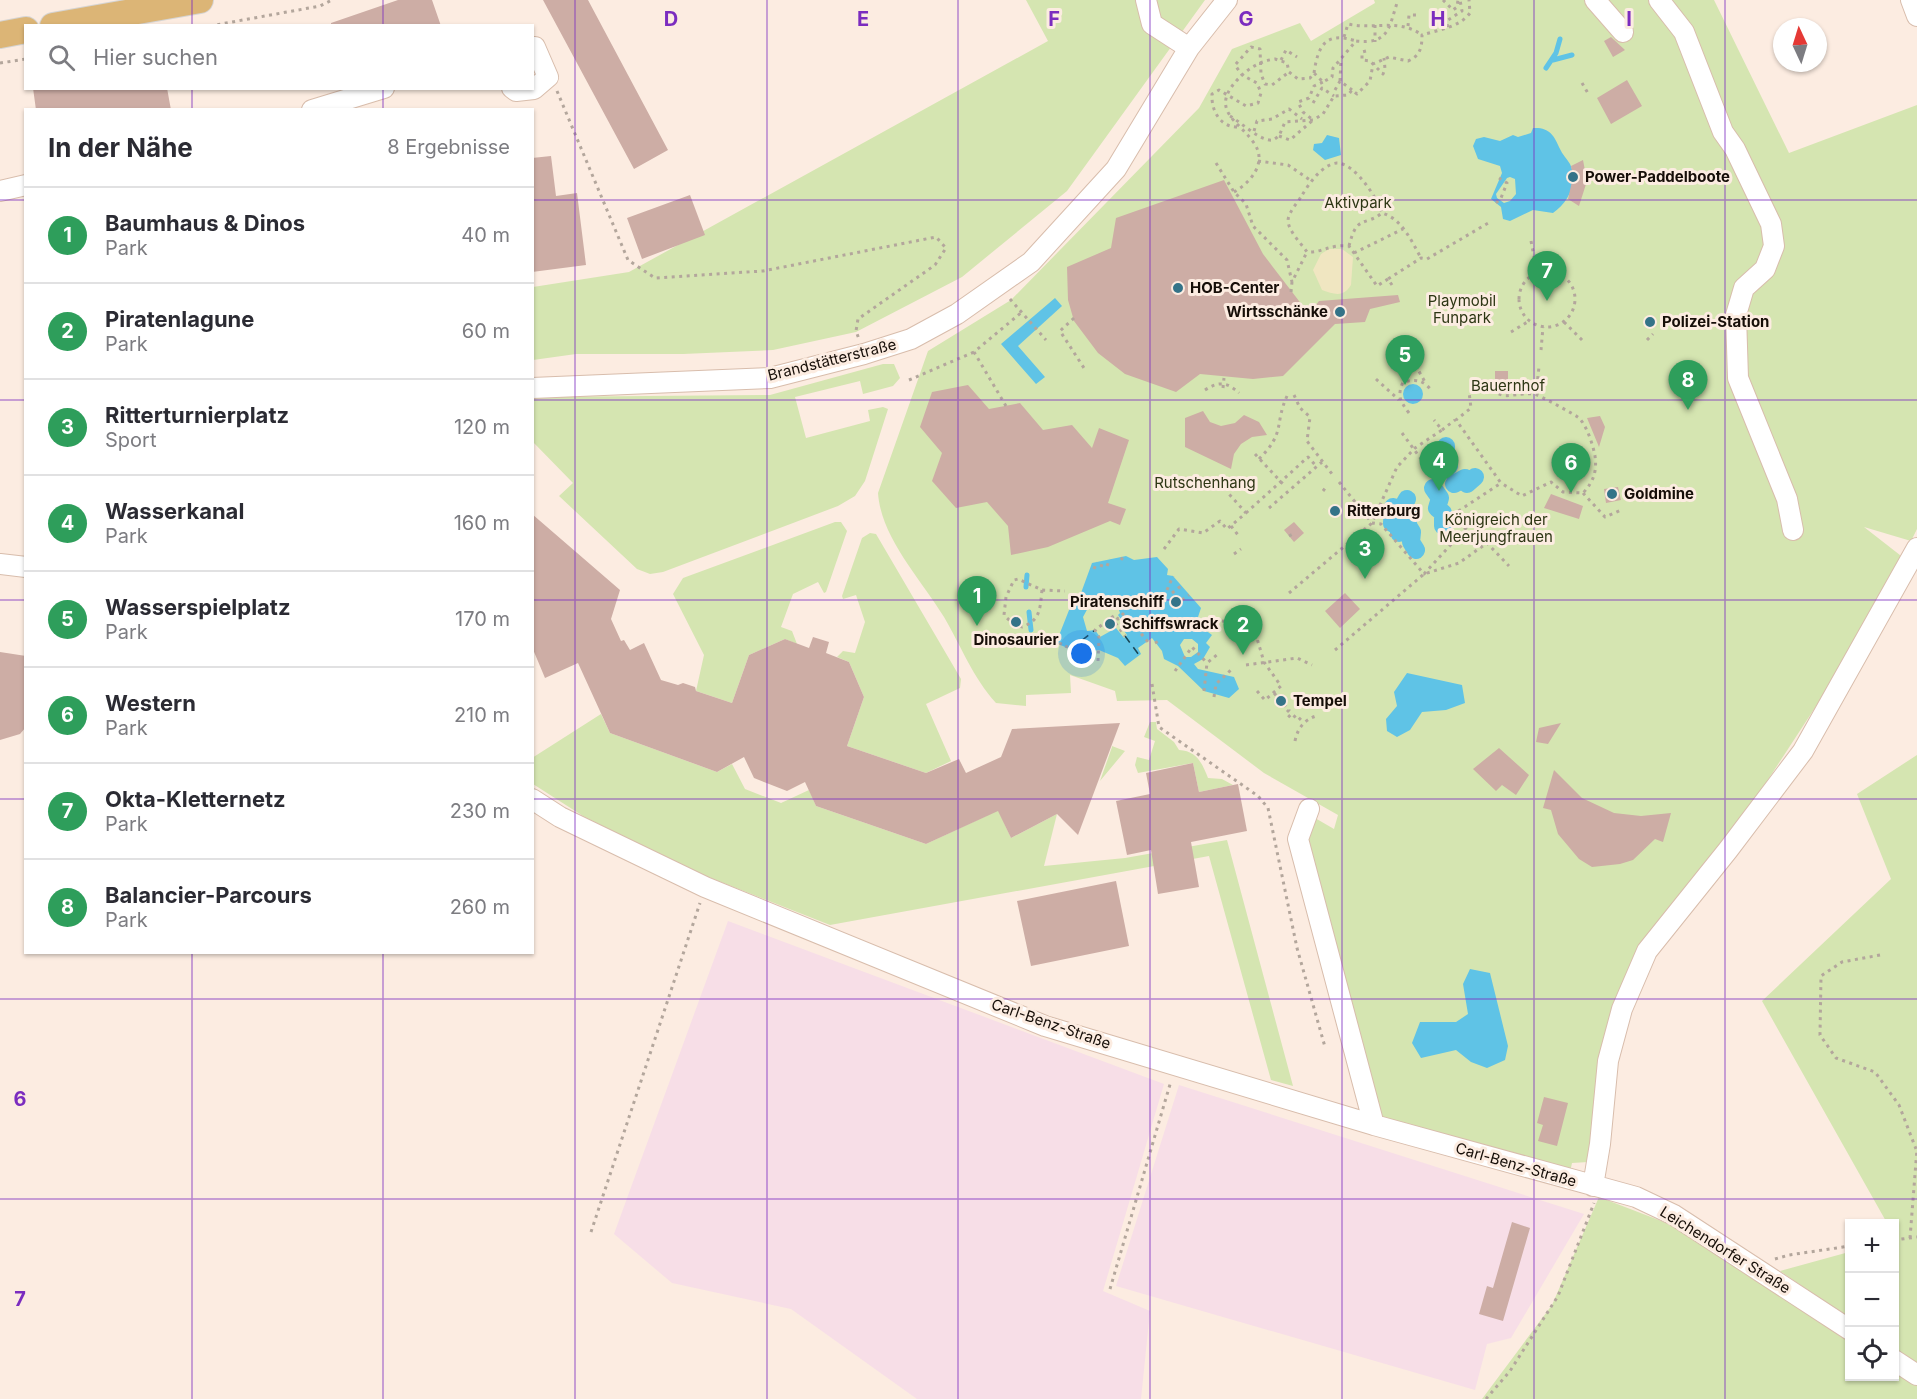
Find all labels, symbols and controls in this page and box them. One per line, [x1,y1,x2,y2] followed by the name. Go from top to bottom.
[664,7,678,31] text: D
[857,7,869,31] text: E
[1048,7,1060,31] text: F
[1238,7,1254,31] text: G
[1431,7,1445,31] text: H
[1626,7,1632,31] text: I
[1773,18,1827,72] north arrow
[24,24,534,90] search box
[45,41,78,74] icon: search
[93,44,218,70] text: Hier suchen
[48,132,193,163] text: In der Nähe
[387,135,510,159] text: 8 Ergebnisse
[1585,167,1730,186] place label: Power-Paddelboote
[1566,170,1580,184] marker: Power-Paddelboote
[1324,193,1392,212] park label: Aktivpark
[105,210,305,236] text: Baumhaus & Dinos
[63,223,72,247] text: 1
[461,223,510,247] text: 40 m
[105,236,148,260] text: Park
[1528,252,1566,301] pin: 7
[1190,278,1279,297] place label: HOB-Center
[1171,281,1185,295] marker: HOB-Center
[1428,291,1496,327] park label: Playmobil Funpark
[1226,302,1328,321] place label: Wirtsschänke
[1333,305,1347,319] marker: Wirtsschänke
[105,306,254,332] text: Piratenlagune
[1662,312,1769,331] place label: Polizei-Station
[1643,315,1657,329] marker: Polizei-Station
[61,319,74,343] text: 2
[462,319,510,343] text: 60 m
[105,332,148,356] text: Park
[766,334,898,385] street label: Brandstätterstraße
[1386,336,1424,385] pin: 5
[1668,360,1708,410] pin: 8
[1471,376,1545,395] park label: Bauernhof
[105,402,289,428] text: Ritterturnierplatz
[61,415,74,439] text: 3
[454,415,510,439] text: 120 m
[105,428,156,452] text: Sport
[1420,442,1458,491] pin: 4
[1552,444,1590,493] pin: 6
[1154,473,1256,492] park label: Rutschenhang
[1624,484,1694,503] place label: Goldmine
[1605,487,1619,501] marker: Goldmine
[105,498,244,524] text: Wasserkanal
[1347,501,1421,520] place label: Ritterburg
[1328,504,1342,518] marker: Ritterburg
[1439,510,1553,546] park label: Königreich der Meerjungfrauen
[61,511,74,535] text: 4
[454,511,510,535] text: 160 m
[105,524,148,548] text: Park
[1346,530,1384,579] pin: 3
[958,576,996,626] pin: 1
[1070,592,1164,611] place label: Piratenschiff
[105,594,291,620] text: Wasserspielplatz
[1169,595,1183,609] marker: Piratenschiff
[1224,606,1262,655] pin: 2
[61,607,74,631] text: 5
[455,607,510,631] text: 170 m
[1122,614,1219,633] place label: Schiffswrack
[1009,615,1023,629] marker: Dinosaurier
[1103,617,1117,631] marker: Schiffswrack
[105,620,148,644] text: Park
[973,630,1059,649] place label: Dinosaurier
[1067,639,1096,668] your location
[105,690,196,716] text: Western
[1293,691,1347,710] place label: Tempel
[1274,694,1288,708] marker: Tempel
[61,703,74,727] text: 6
[454,703,510,727] text: 210 m
[105,716,148,740] text: Park
[105,786,286,812] text: Okta-Kletternetz
[62,799,73,823] text: 7
[450,799,510,823] text: 230 m
[105,812,148,836] text: Park
[105,882,312,908] text: Balancier-Parcours
[61,895,74,919] text: 8
[450,895,510,919] text: 260 m
[105,908,148,932] text: Park
[989,994,1113,1053] street label: Carl-Benz-Straße
[14,1087,27,1111] text: 6
[1453,1138,1579,1191] street label: Carl-Benz-Straße
[1657,1202,1794,1297] street label: Leichendorfer Straße
[1845,1219,1899,1381] map controls
[1845,1219,1899,1273] button: +
[1845,1273,1899,1327] button: −
[14,1287,26,1311] text: 7
[1845,1327,1899,1381] button: locate

